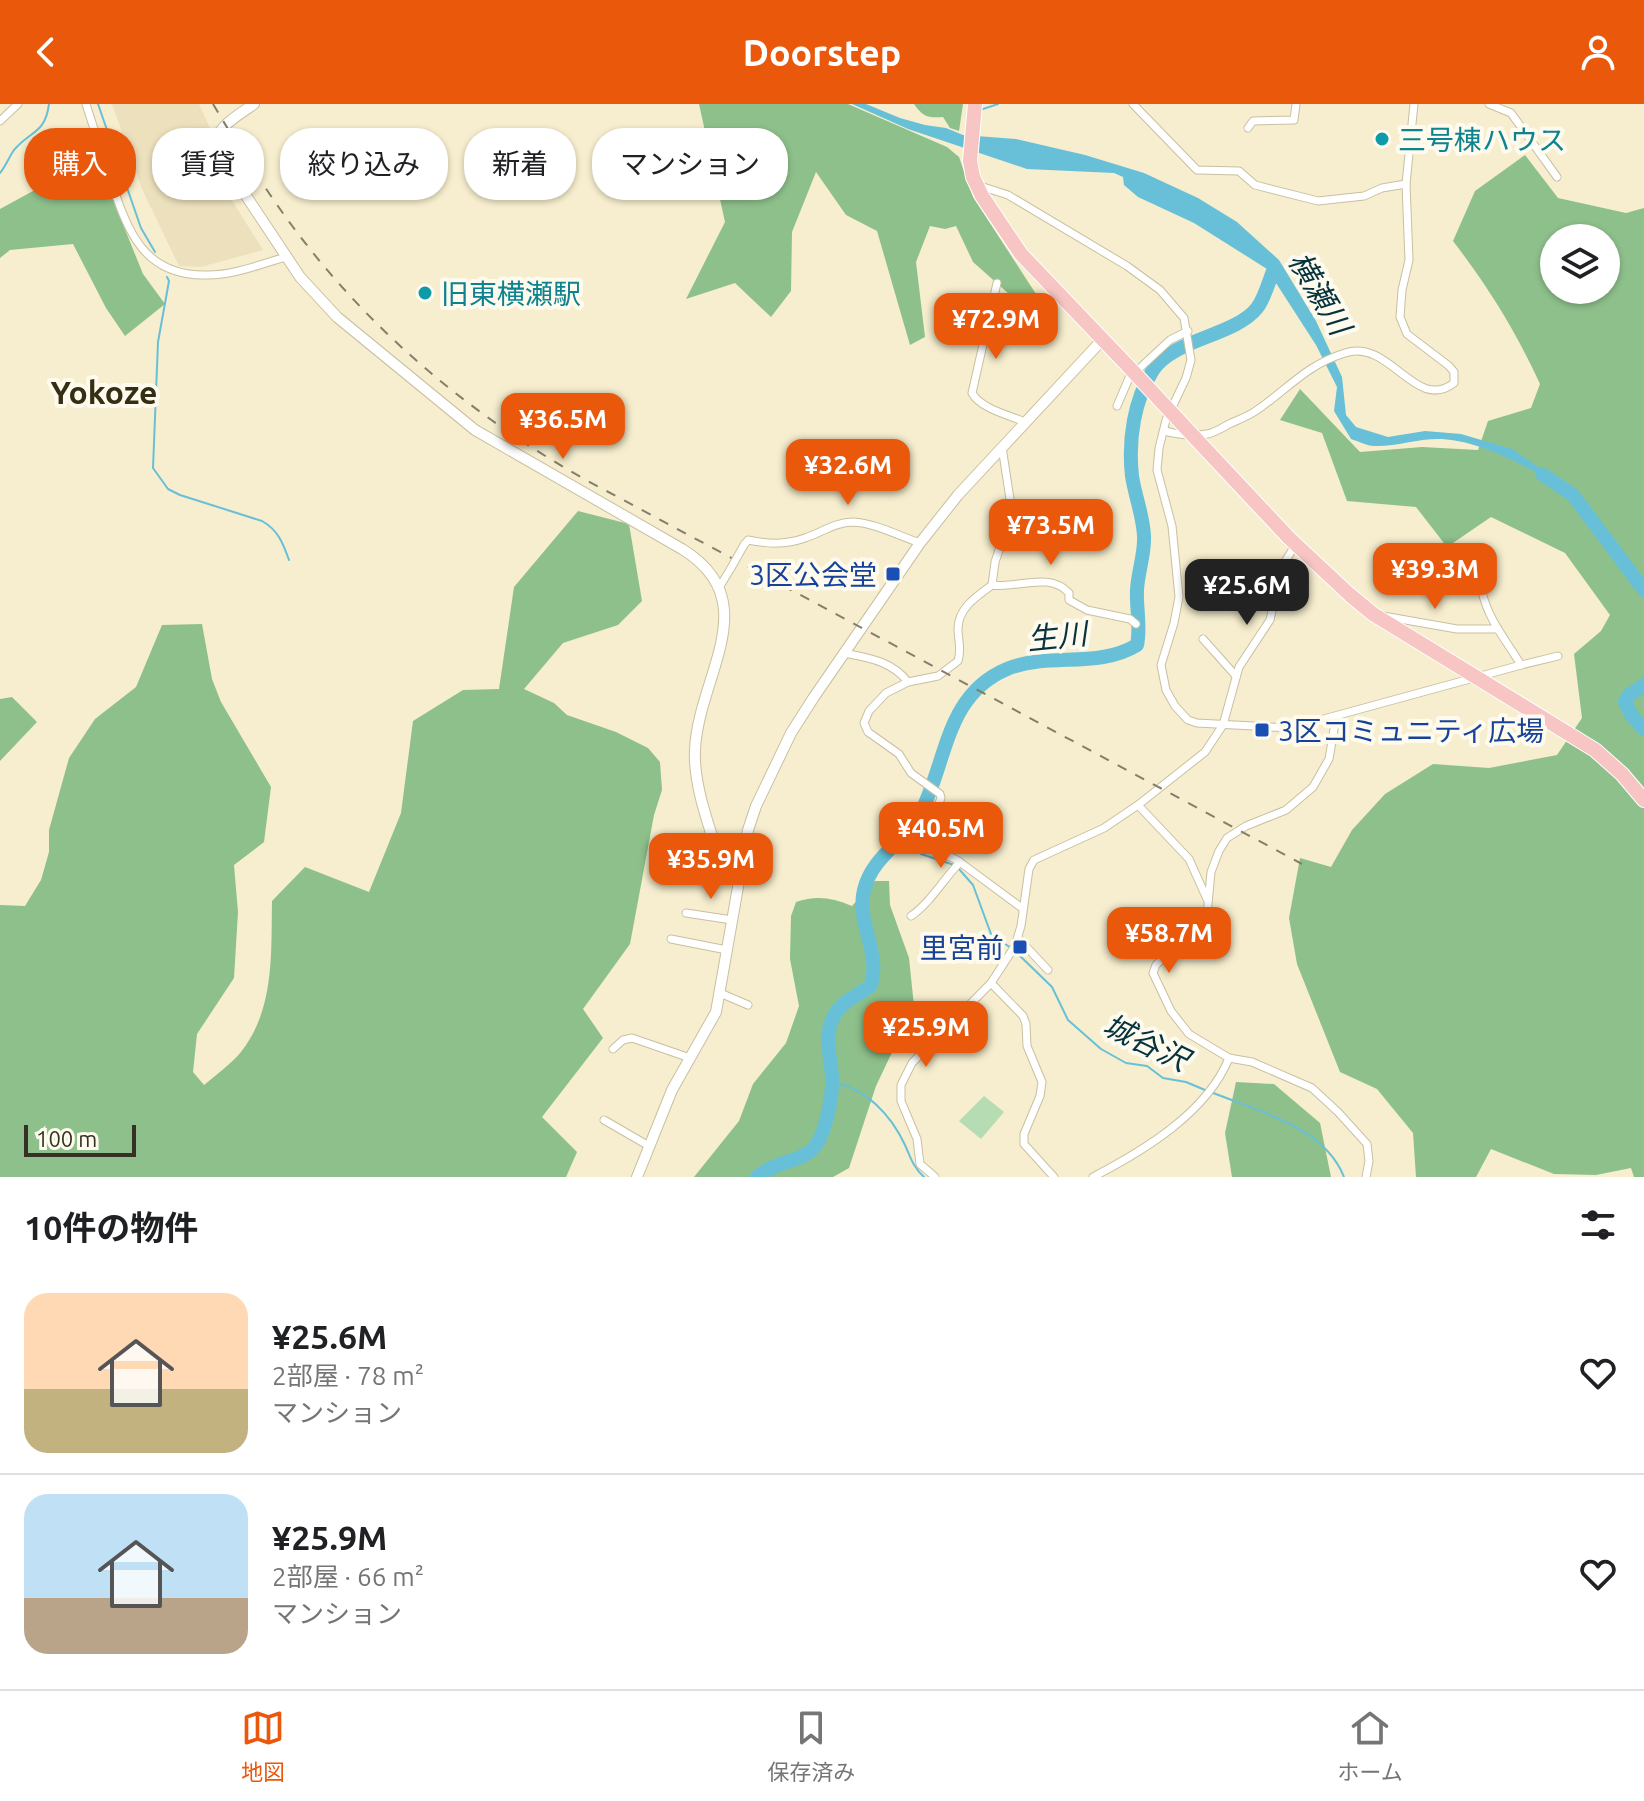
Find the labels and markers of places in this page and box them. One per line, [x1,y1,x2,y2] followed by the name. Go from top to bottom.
[1398,124,1566,155] place label: 三号棟ハウス
[1373,130,1391,148] marker: 三号棟ハウス
[441,278,581,309] place label: 旧東横瀬駅
[416,284,434,302] marker: 旧東横瀬駅
[931,293,1061,361] pin: ¥72.9M
[498,393,628,461] pin: ¥36.5M
[783,439,913,507] pin: ¥32.6M
[986,499,1116,567] pin: ¥73.5M
[1370,543,1500,611] pin: ¥39.3M
[749,559,877,590] place label: 3区公会堂
[1182,559,1312,627] pin: ¥25.6M
[884,565,902,583] marker: 3区公会堂
[1278,715,1544,746] place label: 3区コミュニティ広場
[1253,721,1271,739] marker: 3区コミュニティ広場
[876,802,1006,870] pin: ¥40.5M
[646,833,776,901] pin: ¥35.9M
[1104,907,1234,975] pin: ¥58.7M
[920,932,1004,963] place label: 里宮前
[1011,938,1029,956] marker: 里宮前
[861,1001,991,1069] pin: ¥25.9M

